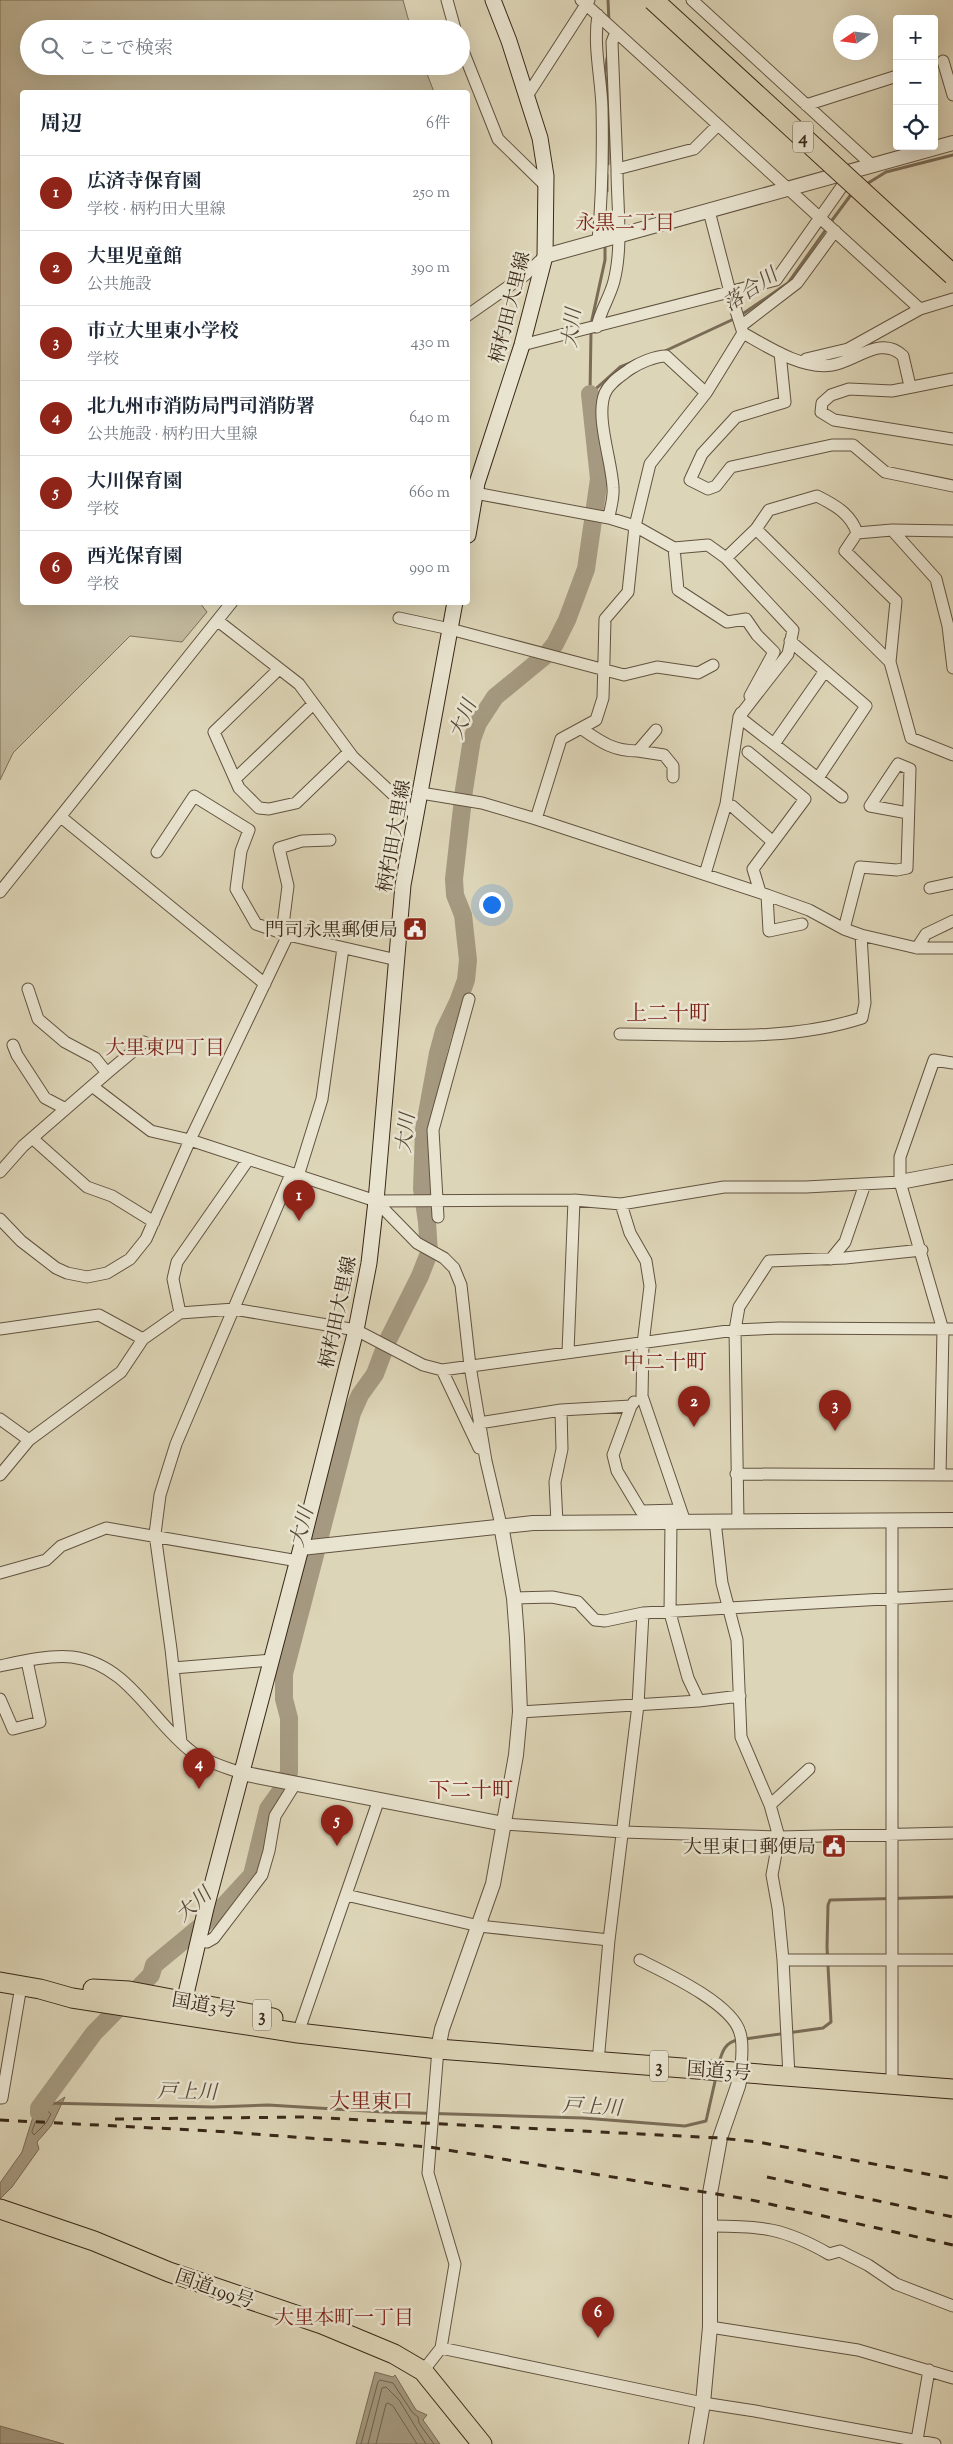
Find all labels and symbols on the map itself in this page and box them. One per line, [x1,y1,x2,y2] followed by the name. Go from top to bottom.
[833,15,878,60] north arrow
[793,121,813,152] road number: 4
[575,210,675,239] district label: 永黒二丁目
[485,249,538,366] street label: 柄杓田大里線
[718,261,786,320] water label: 落合川
[557,305,590,350] water label: 大川
[443,694,486,744] water label: 大川
[372,778,419,895] street label: 柄杓田大里線
[479,892,505,918] your location
[402,916,428,942] public building icon: 門司永黒郵便局
[265,918,398,945] place label: 門司永黒郵便局
[626,1000,710,1030] district label: 上二十町
[105,1035,225,1064] district label: 大里東四丁目
[391,1110,424,1155] water label: 大川
[283,1180,315,1221] pin: 1
[314,1254,365,1371] street label: 柄杓田大里線
[623,1349,707,1379] district label: 中二十町
[678,1386,710,1427] pin: 2
[819,1390,851,1431] pin: 3
[284,1503,323,1551] water label: 大川
[183,1748,215,1789] pin: 4
[429,1777,513,1807] district label: 下二十町
[321,1805,353,1846] pin: 5
[821,1833,847,1859] public building icon: 大里東口郵便局
[683,1835,816,1862] place label: 大里東口郵便局
[170,1880,221,1930] water label: 大川
[169,1988,238,2025] street label: 国道3号
[253,2000,271,2030] road number: 3
[650,2050,668,2082] road number: 3
[686,2057,752,2088] street label: 国道3号
[157,2078,219,2109] water label: 戸上川
[329,2088,413,2118] district label: 大里東口
[561,2092,625,2125] water label: 戸上川
[171,2264,257,2316] street label: 国道199号
[582,2297,614,2338] pin: 6
[274,2305,414,2334] district label: 大里本町一丁目

